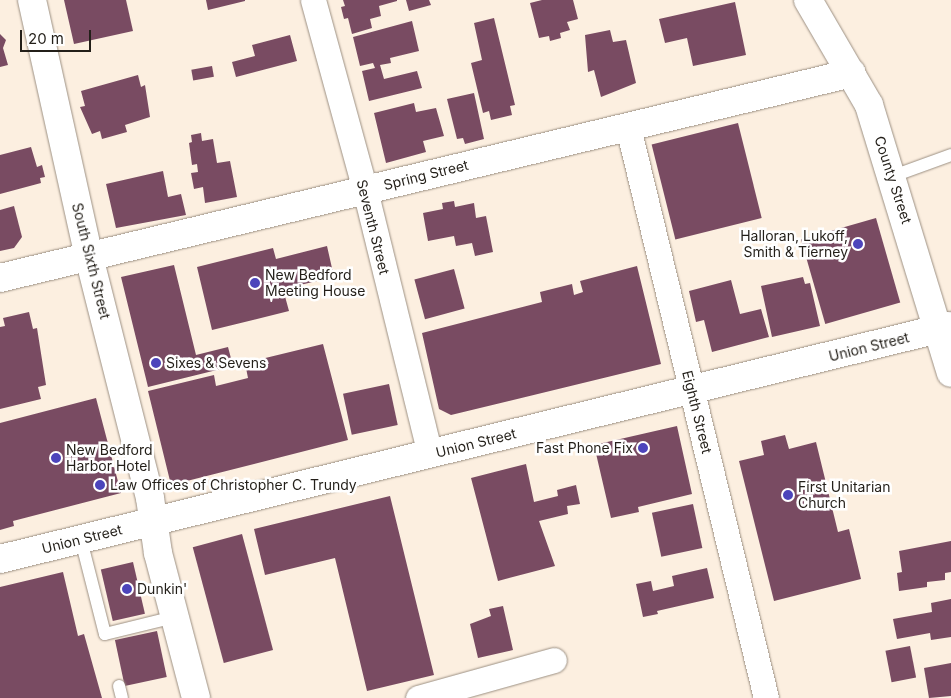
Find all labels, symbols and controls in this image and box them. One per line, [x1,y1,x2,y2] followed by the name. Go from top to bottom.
[22,20,94,52] scale bar
[28,29,64,48] text: 20 m
[871,134,915,226] street label: County Street
[382,156,470,194] street label: Spring Street
[353,178,393,276] street label: Seventh Street
[68,201,114,321] street label: South Sixth Street
[740,228,848,260] place label: Halloran, Lukoff, Smith & Tierney
[852,238,864,250] marker: Halloran, Lukoff, Smith & Tierney
[265,267,365,300] place label: New Bedford Meeting House
[249,277,261,289] marker: New Bedford Meeting House
[827,329,911,365] street label: Union Street
[166,355,266,371] place label: Sixes & Sevens
[150,357,162,369] marker: Sixes & Sevens
[679,369,715,455] street label: Eighth Street
[434,425,518,461] street label: Union Street
[536,440,633,456] place label: Fast Phone Fix
[66,442,153,474] place label: New Bedford Harbor Hotel
[637,442,649,454] marker: Fast Phone Fix
[50,452,62,464] marker: New Bedford Harbor Hotel
[110,477,357,493] place label: Law Offices of Christopher C. Trundy
[94,479,106,491] marker: Law Offices of Christopher C. Trundy
[798,479,890,512] place label: First Unitarian Church
[782,489,794,501] marker: First Unitarian Church
[40,521,124,557] street label: Union Street
[137,581,187,597] place label: Dunkin'
[121,583,133,595] marker: Dunkin'

